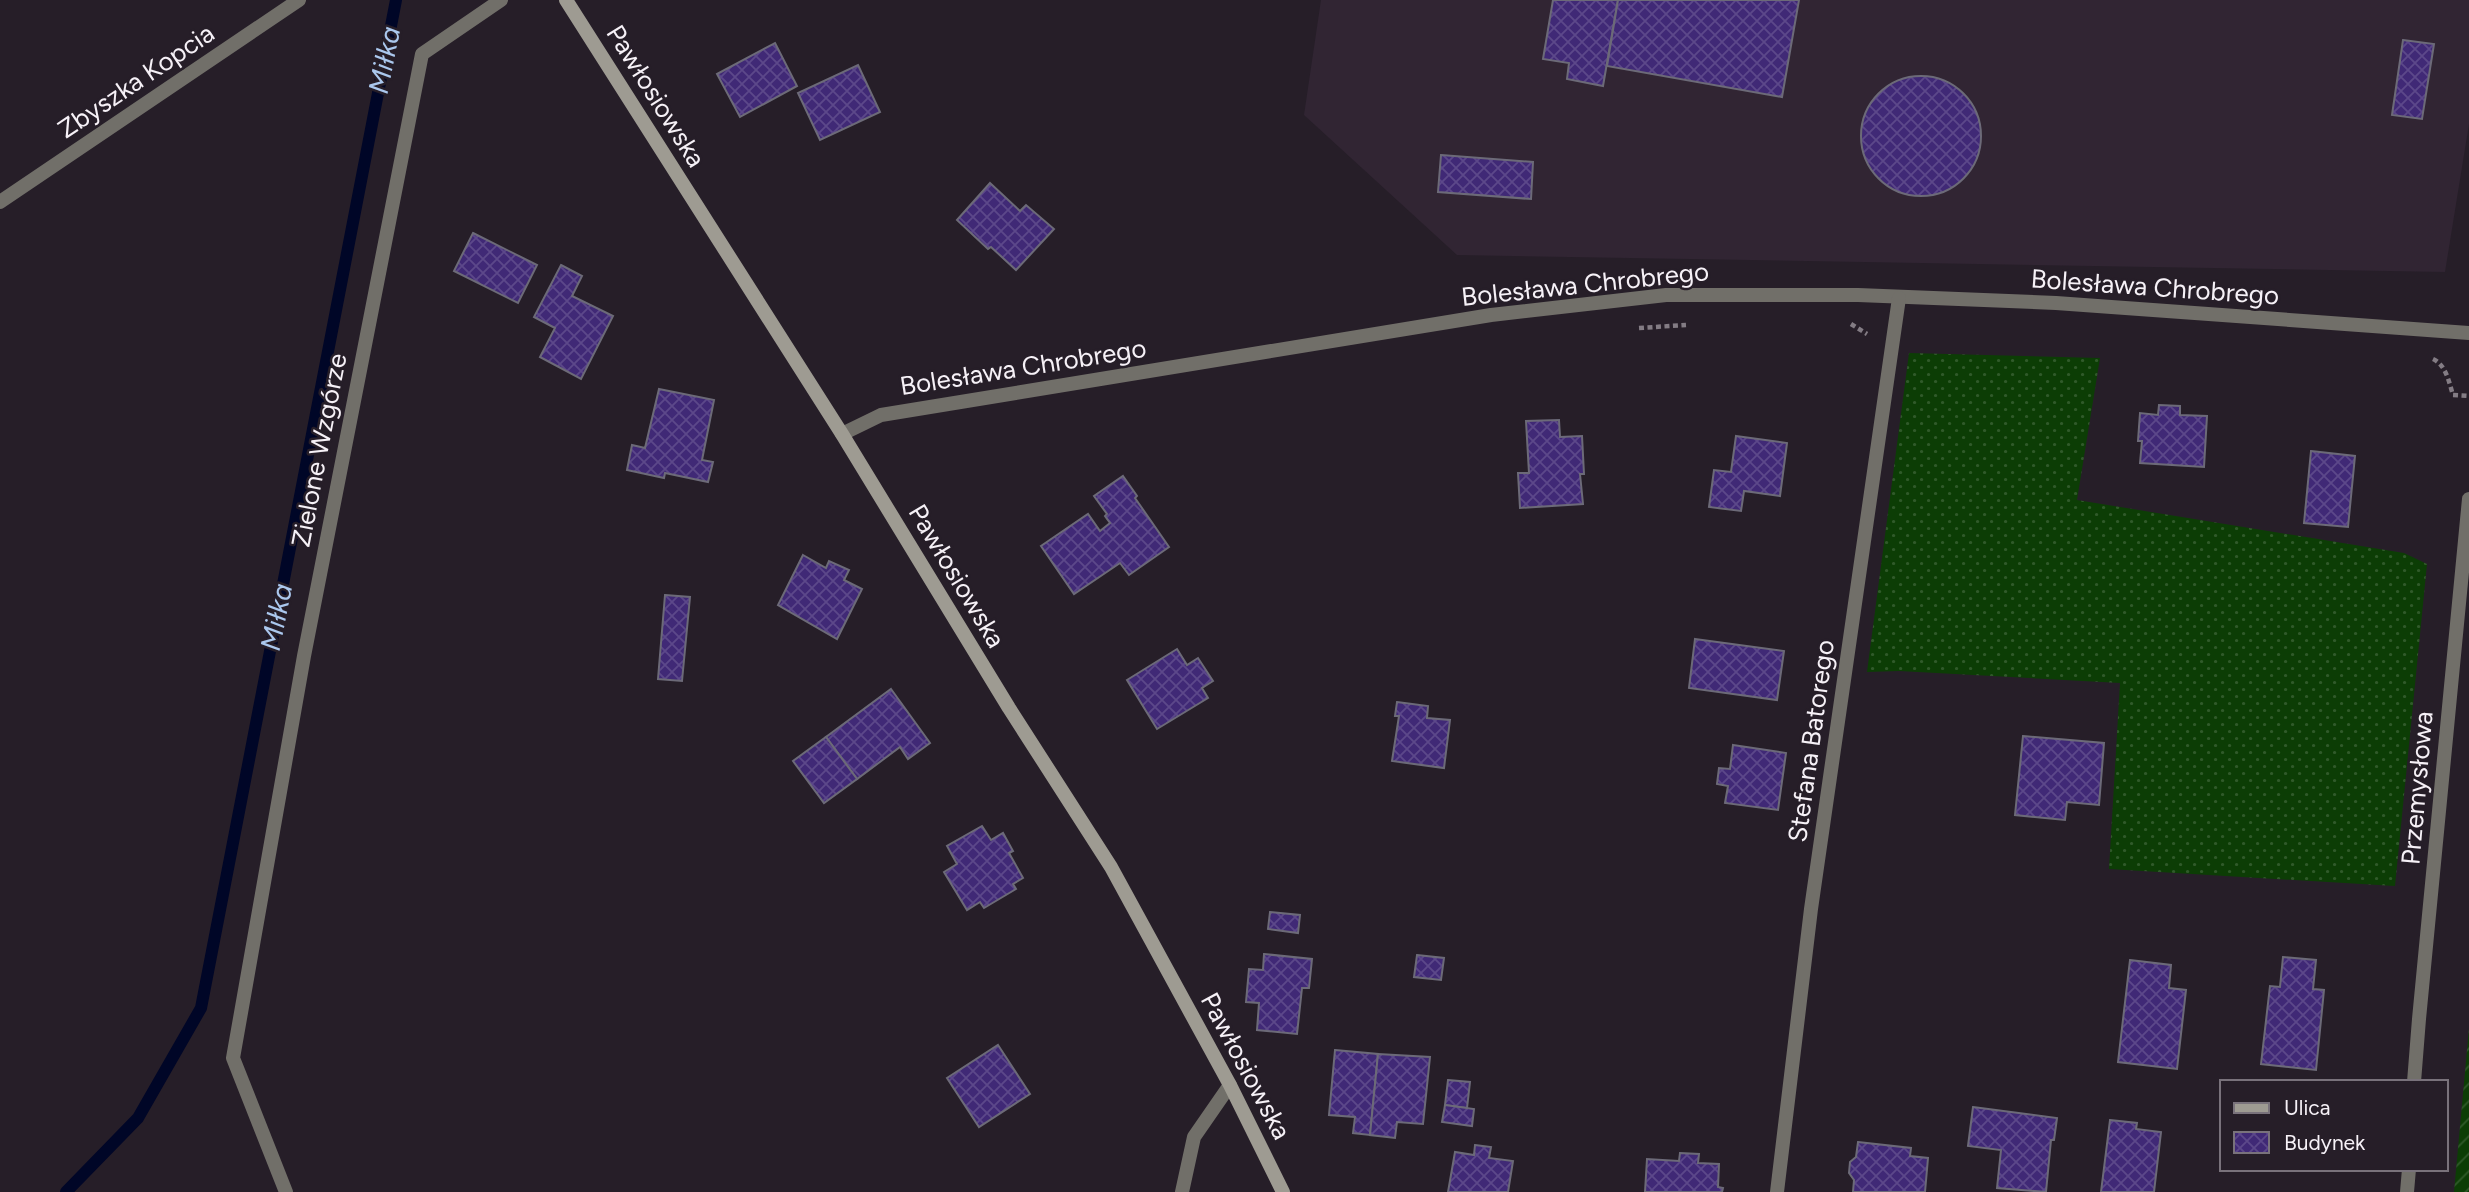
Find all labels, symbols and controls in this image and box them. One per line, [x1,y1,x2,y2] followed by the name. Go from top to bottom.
[52,17,220,145] street label: Zbyszka Kopcia
[600,19,712,173] street label: Pawłosiowska
[361,23,407,97] water label: Miłka
[1460,255,1710,313] street label: Bolesława Chrobrego
[2030,262,2280,312] street label: Bolesława Chrobrego
[898,332,1148,402] street label: Bolesława Chrobrego
[285,350,353,550] street label: Zielone Wzgórze
[902,498,1012,654] street label: Pawłosiowska
[253,580,299,654] water label: Miłka
[1781,638,1841,844] street label: Stefana Batorego
[2394,710,2440,866] street label: Przemysłowa
[1194,987,1298,1145] street label: Pawłosiowska
[2220,1080,2448,1171] legend
[2284,1095,2330,1120] text: Ulica
[2284,1130,2366,1155] text: Budynek

